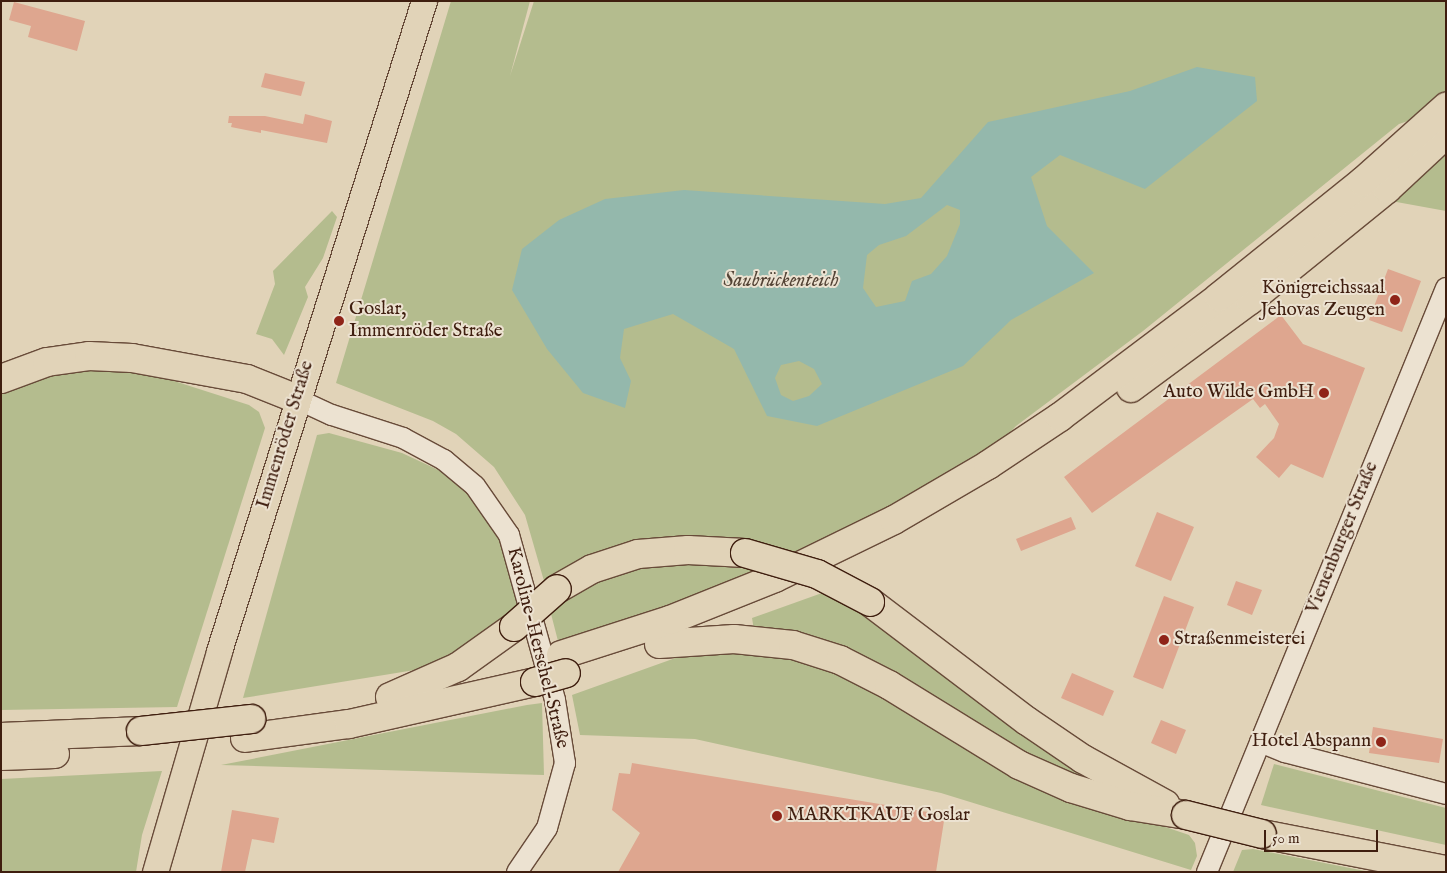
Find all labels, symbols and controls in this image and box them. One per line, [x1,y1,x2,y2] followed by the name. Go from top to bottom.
[723,268,839,292] water label: Saubrückenteich
[1260,278,1385,322] place label: Königreichssaal Jehovas Zeugen
[1389,294,1401,306] marker: Königreichssaal Jehovas Zeugen
[349,299,502,343] place label: Goslar, Immenröder Straße
[333,315,345,327] marker: Goslar, Immenröder Straße
[253,358,319,512] street label: Immenröder Straße
[1163,382,1314,404] place label: Auto Wilde GmbH
[1318,387,1330,399] marker: Auto Wilde GmbH
[1302,459,1384,617] street label: Vienenburger Straße
[501,545,573,751] street label: Karoline-Herschel-Straße
[1174,629,1305,651] place label: Straßenmeisterei
[1158,634,1170,646] marker: Straßenmeisterei
[1252,731,1371,753] place label: Hotel Abspann
[1375,736,1387,748] marker: Hotel Abspann
[787,805,970,827] place label: MARKTKAUF Goslar
[771,810,783,822] marker: MARKTKAUF Goslar
[1267,820,1381,852] scale bar
[1272,829,1300,848] text: 50 m

